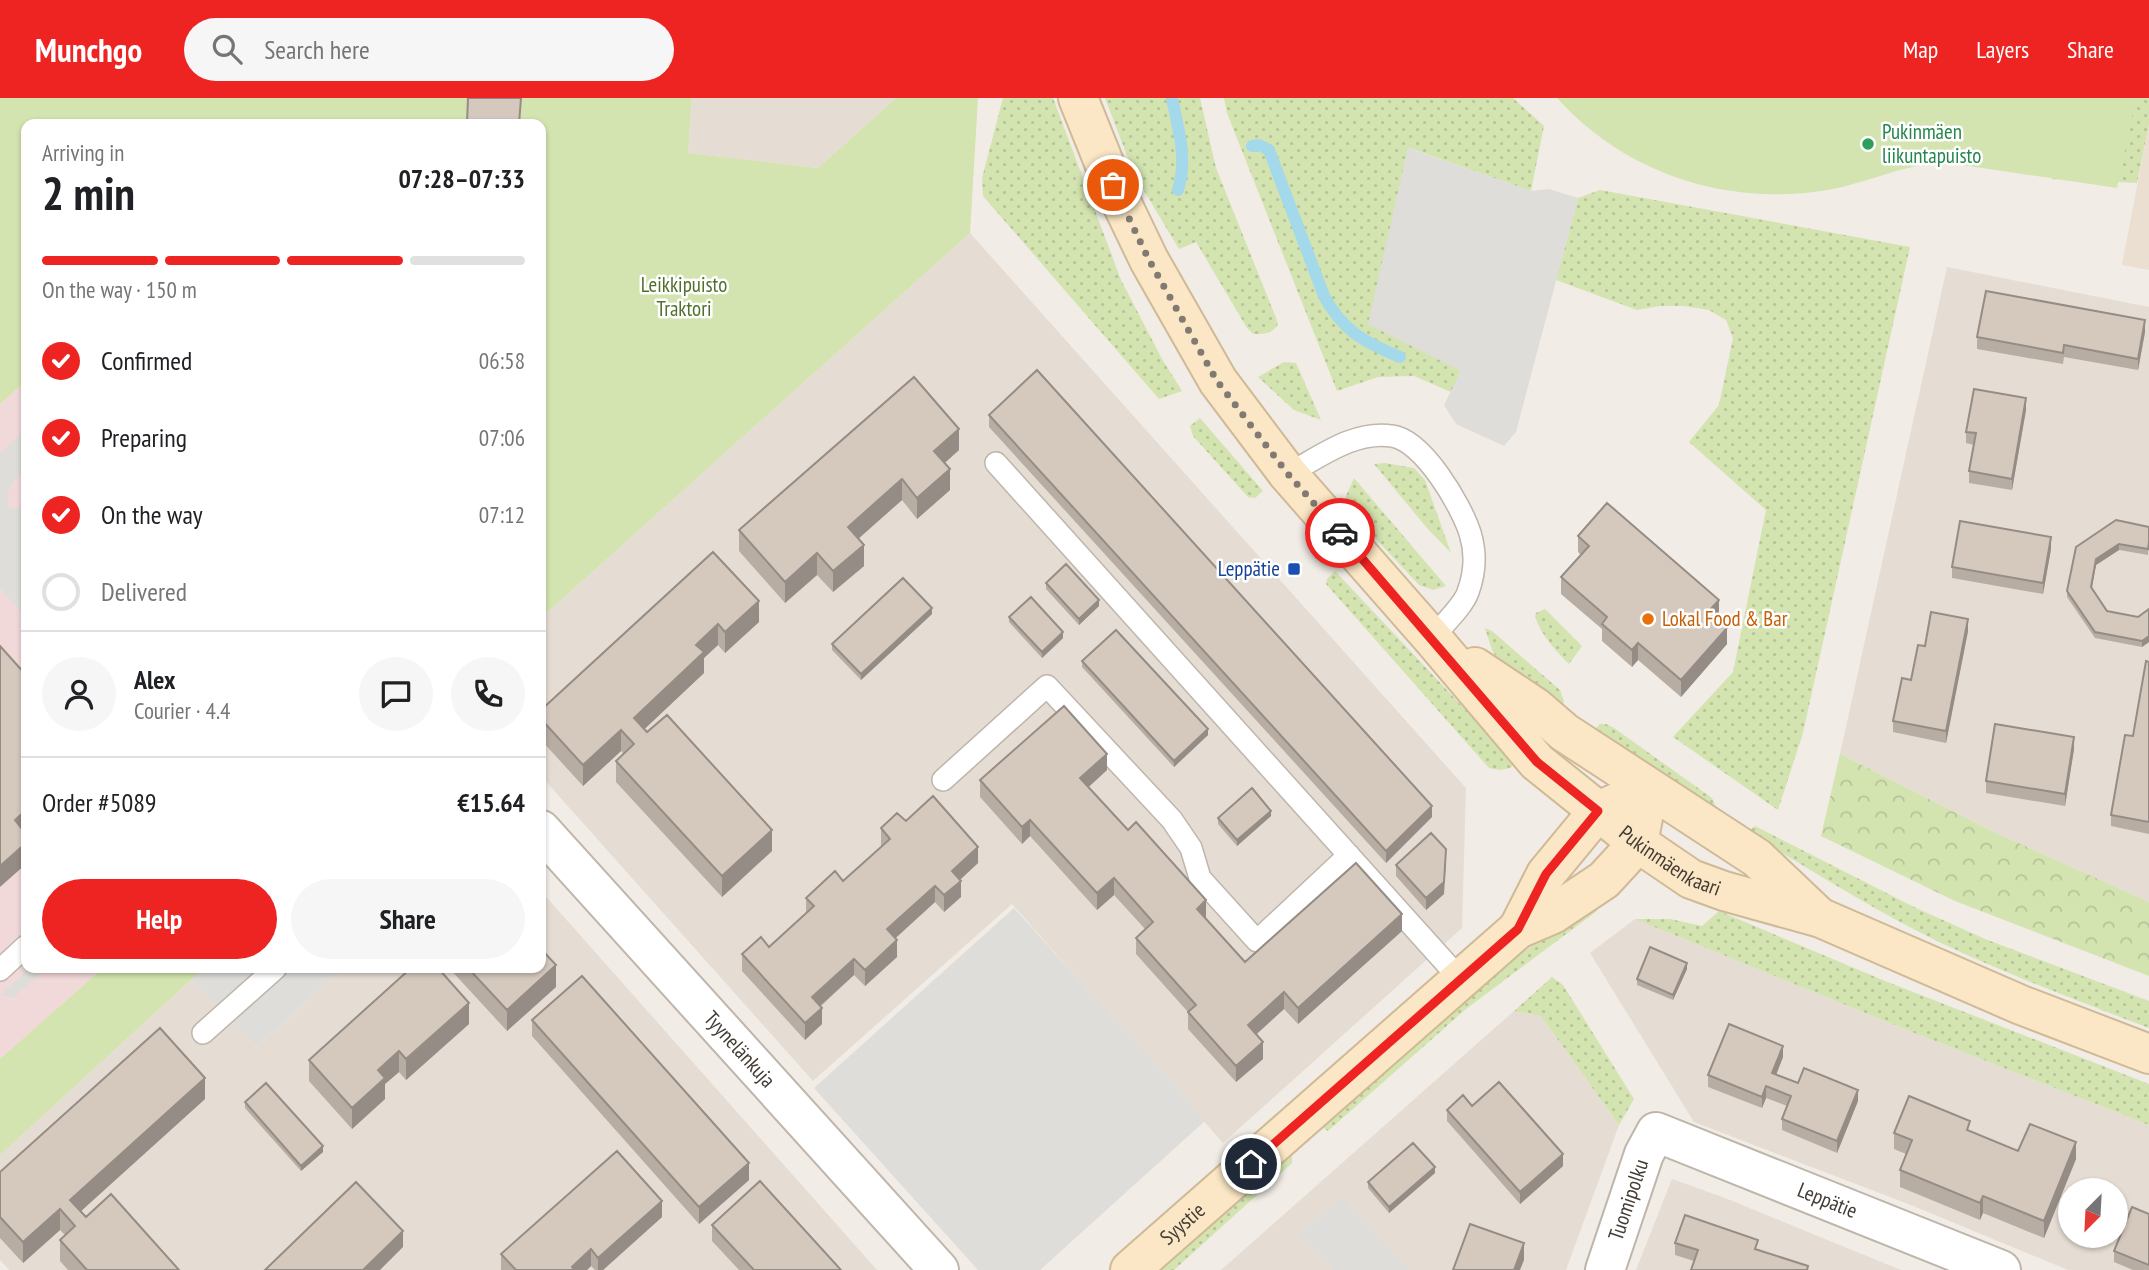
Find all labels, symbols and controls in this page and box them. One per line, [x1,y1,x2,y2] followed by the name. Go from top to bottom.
[184,18,674,81] search box
[35,28,142,71] text: Munchgo
[208,30,246,68] icon: search
[264,33,370,66] text: Search here
[1903,34,1938,65] text: Map
[1976,34,2029,65] text: Layers
[2067,34,2114,65] text: Share
[1882,118,1981,169] place label: Pukinmäen liikuntapuisto
[1860,136,1876,152] marker: Pukinmäen liikuntapuisto
[42,138,124,167] text: Arriving in
[1083,155,1143,215] pin
[398,162,525,195] text: 07:28–07:33
[42,163,135,223] text: 2 min
[1094,166,1132,204] icon: bag
[641,271,727,322] park label: Leikkipuisto Traktori
[42,275,197,304] text: On the way · 150 m
[42,342,80,380] icon: check
[101,344,192,377] text: Confirmed
[479,346,525,375] text: 06:58
[42,419,80,457] icon: check
[101,421,187,454] text: Preparing
[479,423,525,452] text: 07:06
[42,496,80,534] icon: check
[101,498,203,531] text: On the way
[1305,498,1375,568] courier
[479,500,525,529] text: 07:12
[1321,514,1359,552] icon: car
[1218,555,1280,582] place label: Leppätie
[1286,561,1302,577] marker: Leppätie
[101,575,187,608] text: Delivered
[1662,605,1788,632] place label: Lokal Food & Bar
[1640,611,1656,627] marker: Lokal Food & Bar
[42,657,116,731] button: person
[359,657,433,731] button: chat
[451,657,525,731] button: phone
[134,663,175,696] text: Alex
[134,696,230,725] text: Courier · 4.4
[42,786,157,819] text: Order #5089
[457,786,525,819] text: €15.64
[1614,819,1725,902] street label: Pukinmäenkaari
[42,879,277,959] button: Help
[291,879,525,959] button: Share
[698,1005,781,1093] street label: Tyynelänkuja
[1221,1134,1281,1194] pin
[1232,1145,1270,1183] icon: home
[1602,1155,1654,1244] street label: Tuomipolku
[1794,1176,1861,1224] street label: Leppätie
[2058,1178,2128,1248] north arrow
[2058,1178,2128,1248] map controls
[1154,1196,1210,1250] street label: Syystie

